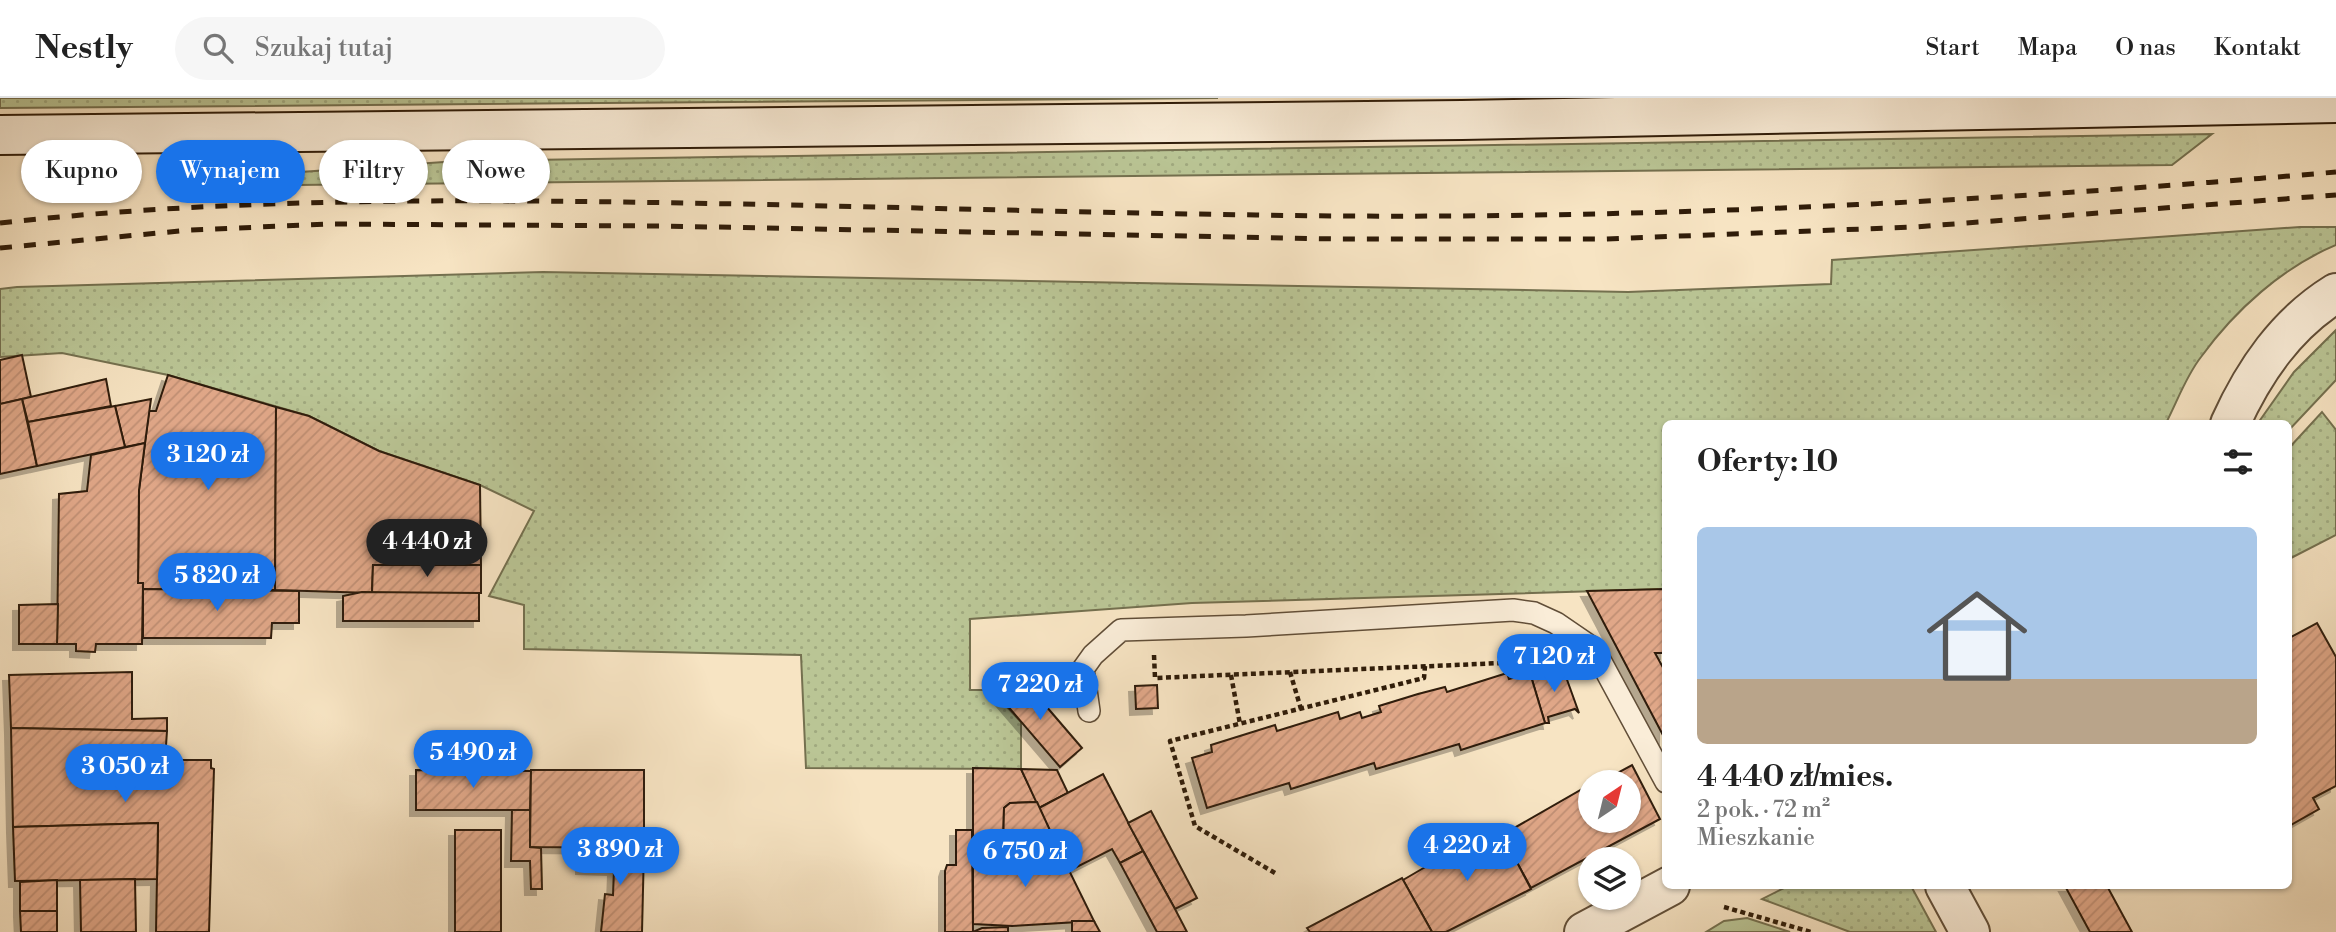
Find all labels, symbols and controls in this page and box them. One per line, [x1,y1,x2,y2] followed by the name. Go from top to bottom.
[175,17,665,80] search box
[35,28,133,69] text: Nestly
[199,29,237,67] icon: search
[255,32,393,64] text: Szukaj tutaj
[1925,33,1980,63] text: Start
[2018,33,2077,63] text: Mapa
[2115,33,2176,63] text: O nas
[2214,33,2301,63] text: Kontakt
[21,140,142,203] chip: Kupno
[156,140,305,203] chip: Wynajem
[319,140,428,203] chip: Filtry
[442,140,550,203] chip: Nowe
[136,432,280,492] pin: 3 120 zł
[167,441,249,469] text: 3 120 zł
[1697,443,1838,481] text: Oferty: 10
[2219,443,2257,481] icon: filters
[355,519,499,579] pin: 4 440 zł
[382,528,472,556] text: 4 440 zł
[145,554,289,613] pin: 5 820 zł
[174,562,260,590] text: 5 820 zł
[1914,573,2040,699] icon: home
[1482,634,1626,694] pin: 7 120 zł
[1513,643,1595,671] text: 7 120 zł
[968,662,1112,722] pin: 7 220 zł
[998,671,1082,699] text: 7 220 zł
[401,730,545,790] pin: 5 490 zł
[430,739,516,767] text: 5 490 zł
[53,744,197,804] pin: 3 050 zł
[81,753,169,781] text: 3 050 zł
[1697,758,1893,796] text: 4 440 zł/mies.
[1578,770,1642,833] north arrow
[1578,770,1641,910] map controls
[1697,796,1830,824] text: 2 pok. · 72 m²
[1395,824,1539,883] pin: 4 220 zł
[1697,824,1815,852] text: Mieszkanie
[548,828,692,887] pin: 3 890 zł
[953,830,1097,889] pin: 6 750 zł
[1424,832,1510,860] text: 4 220 zł
[577,836,663,864] text: 3 890 zł
[983,838,1067,866] text: 6 750 zł
[1578,847,1641,910] button: layers

